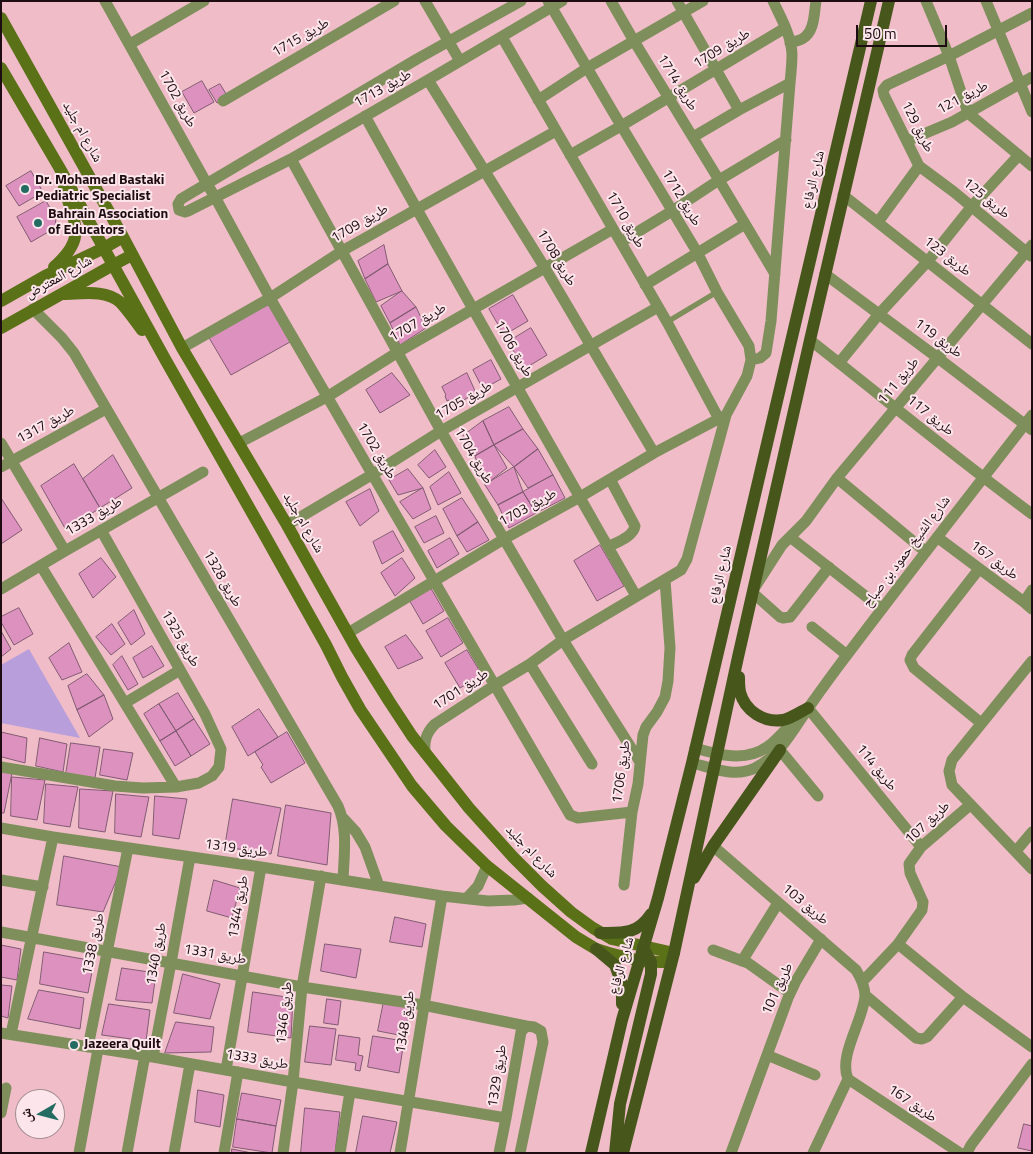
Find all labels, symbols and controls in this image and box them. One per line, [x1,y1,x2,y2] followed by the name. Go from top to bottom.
[269,15,333,61] street label: طريق 1715
[858,15,949,47] scale bar
[864,22,897,45] text: 50 m
[691,26,753,72] street label: طريق 1709
[653,52,701,114] street label: طريق 1714
[351,66,415,112] street label: طريق 1713
[154,67,200,131] street label: طريق 1702
[935,78,991,118] street label: طريق 121
[58,99,106,165] street label: شارع ام جليد
[897,99,937,155] street label: طريق 129
[799,149,829,211] street label: شارع الرفاع
[658,167,704,229] street label: طريق 1712
[35,173,164,206] place label: Dr. Mohamed Bastaki Pediatric Specialist
[959,175,1013,223] street label: طريق 125
[19,183,31,195] marker: Dr. Mohamed Bastaki Pediatric Specialist
[602,188,648,252] street label: طريق 1710
[328,201,392,247] street label: طريق 1709
[48,207,168,240] place label: Bahrain Association of Educators
[32,217,44,229] marker: Bahrain Association of Educators
[533,227,579,289] street label: طريق 1708
[920,233,974,281] street label: طريق 123
[23,253,95,303] street label: شارع المعترض
[386,300,450,346] street label: طريق 1707
[911,316,965,362] street label: طريق 119
[490,317,536,381] street label: طريق 1706
[875,354,923,408] street label: طريق 111
[432,378,496,424] street label: طريق 1705
[903,392,957,440] street label: طريق 117
[14,402,78,448] street label: طريق 1317
[353,420,399,482] street label: طريق 1702
[450,424,496,488] street label: طريق 1704
[496,485,560,531] street label: طريق 1703
[279,490,327,556] street label: شارع ام جليد
[860,493,954,611] street label: شارع الشيخ حمود بن صباح
[62,494,126,540] street label: طريق 1333
[967,538,1021,584] street label: طريق 167
[706,544,736,606] street label: شارع الرفاع
[199,547,245,611] street label: طريق 1328
[157,607,203,671] street label: طريق 1325
[430,666,492,714] street label: طريق 1701
[609,740,635,804] street label: طريق 1706
[852,741,900,795] street label: طريق 114
[902,798,954,848] street label: طريق 107
[502,822,560,882] street label: شارع ام جليد
[204,836,268,862] street label: طريق 1319
[225,874,253,940] street label: طريق 1344
[778,881,832,929] street label: طريق 103
[79,911,109,977] street label: طريق 1338
[143,921,171,987] street label: طريق 1340
[606,935,638,997] street label: شارع الرفاع
[182,941,248,969] street label: طريق 1331
[759,960,797,1018] street label: طريق 101
[273,981,297,1045] street label: طريق 1346
[393,990,419,1054] street label: طريق 1348
[84,1037,161,1053] place label: Jazeera Quilt
[68,1039,80,1051] marker: Jazeera Quilt
[485,1044,511,1108] street label: طريق 1329
[224,1046,290,1074] street label: طريق 1333
[884,1082,940,1126] street label: طريق 167
[15,1089,65,1139] north arrow
[14,1107,37,1125] text: ش

